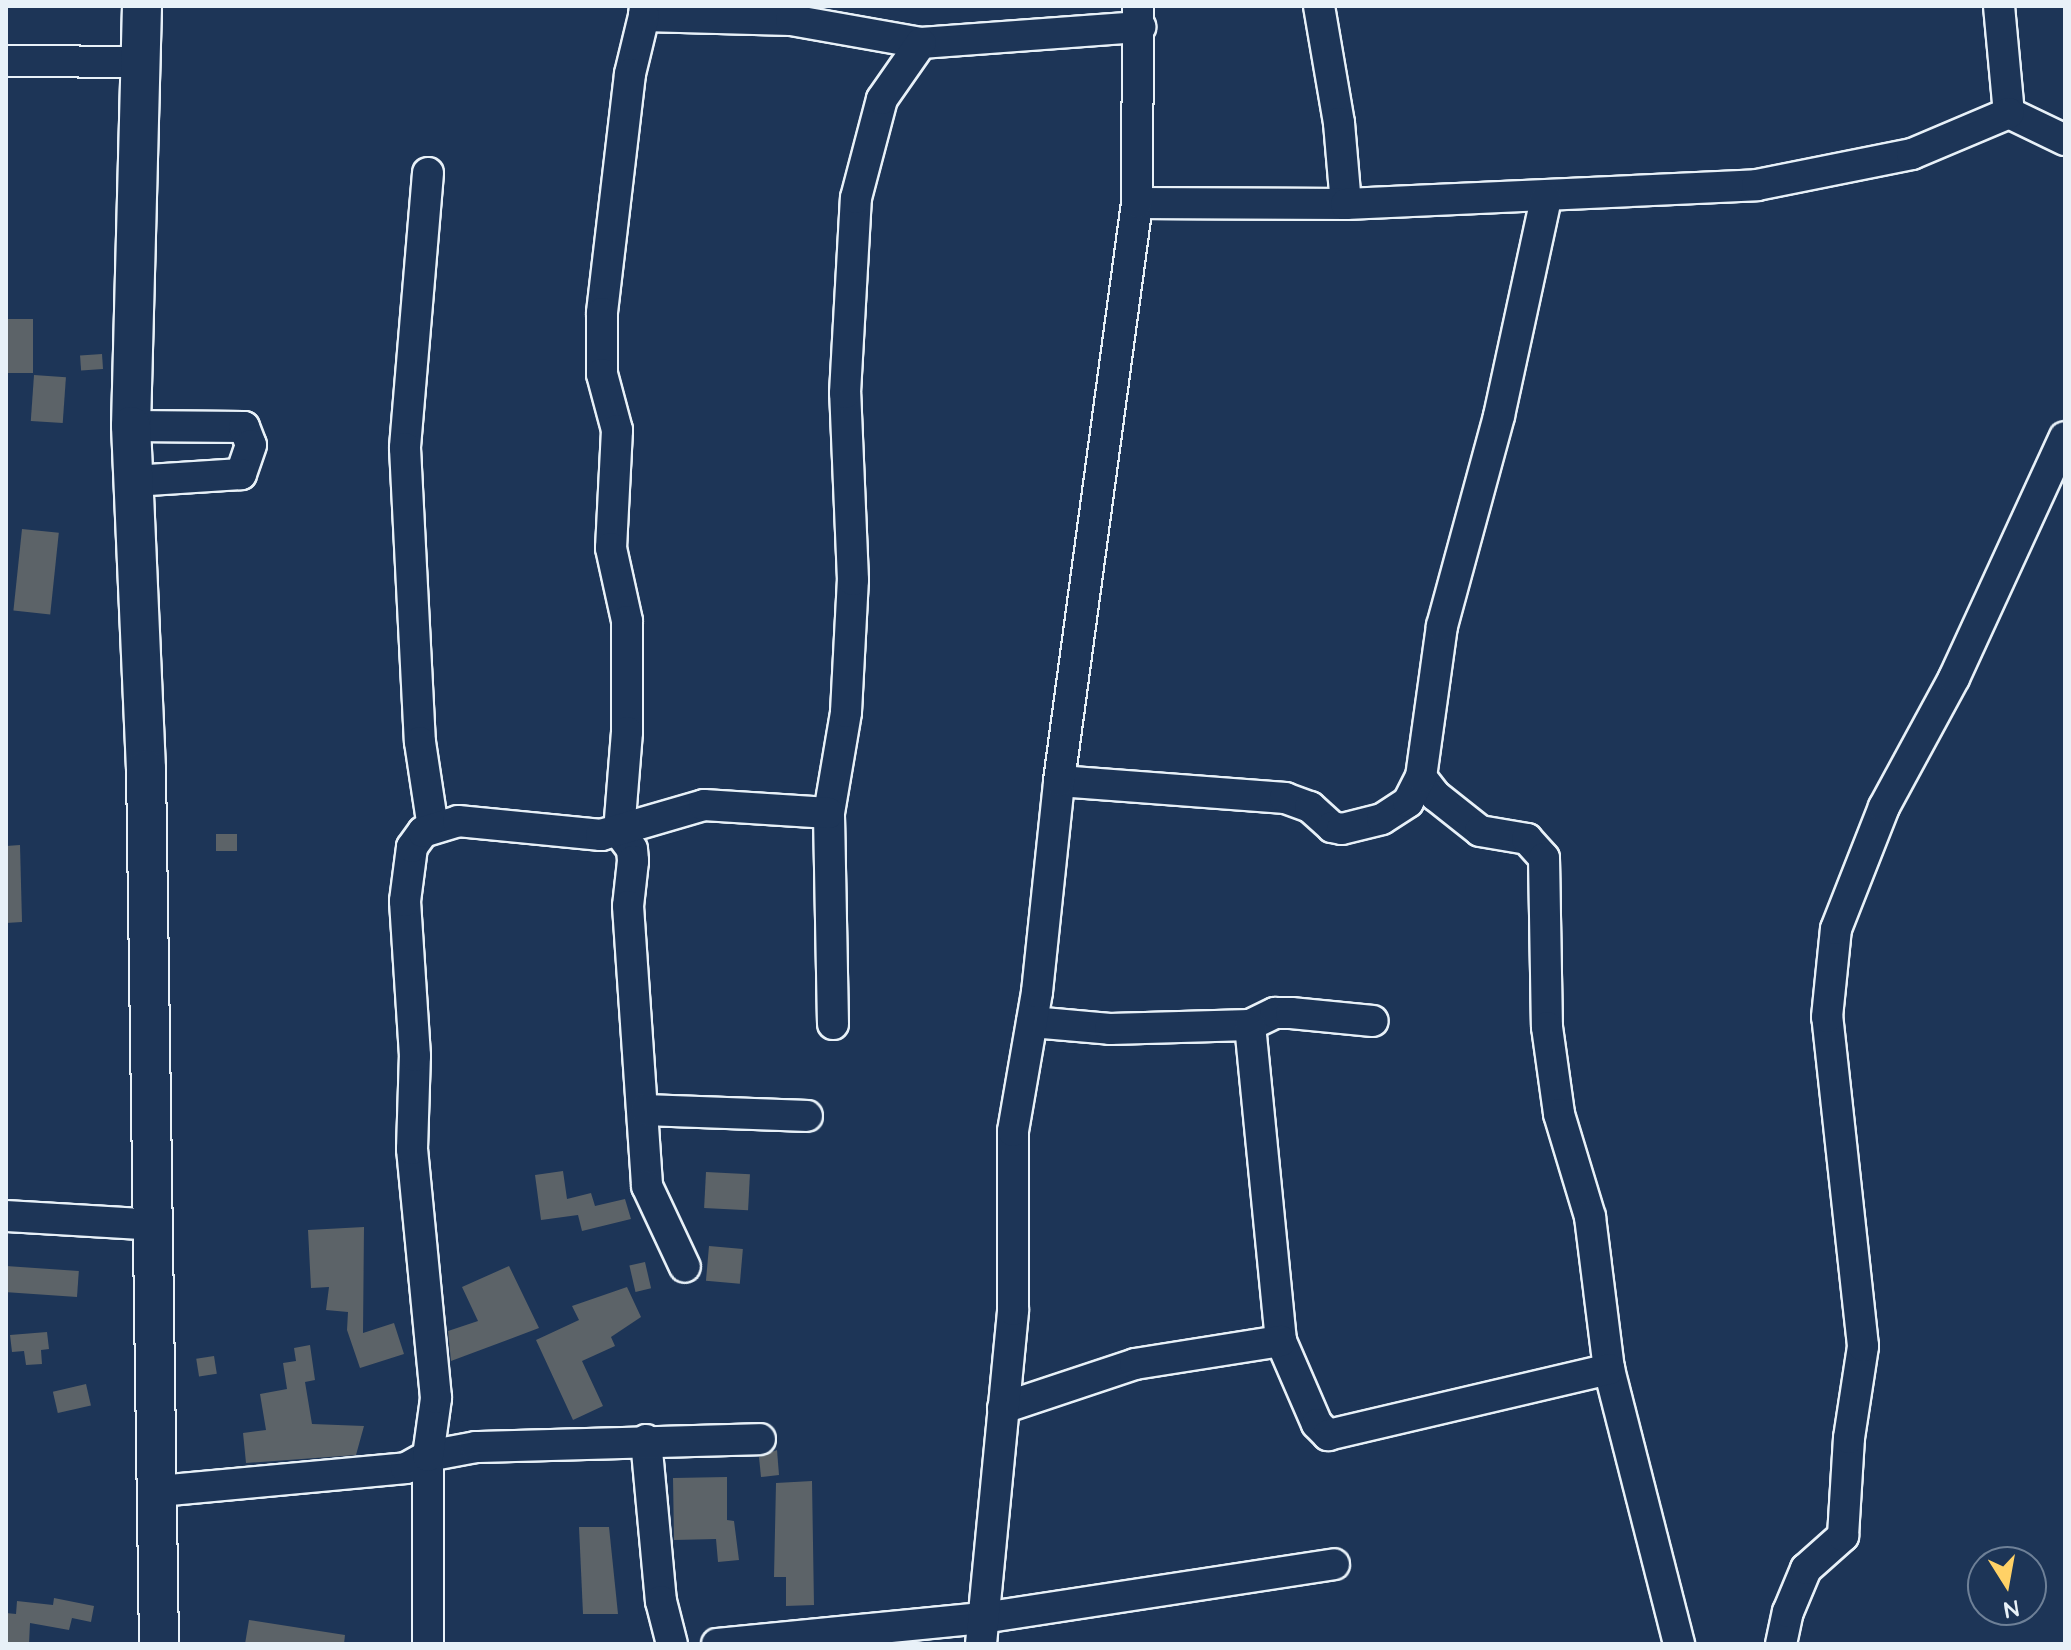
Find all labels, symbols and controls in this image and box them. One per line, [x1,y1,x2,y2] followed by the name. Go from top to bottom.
[1967,1546,2047,1626] north arrow
[2002,1592,2021,1625] text: N

